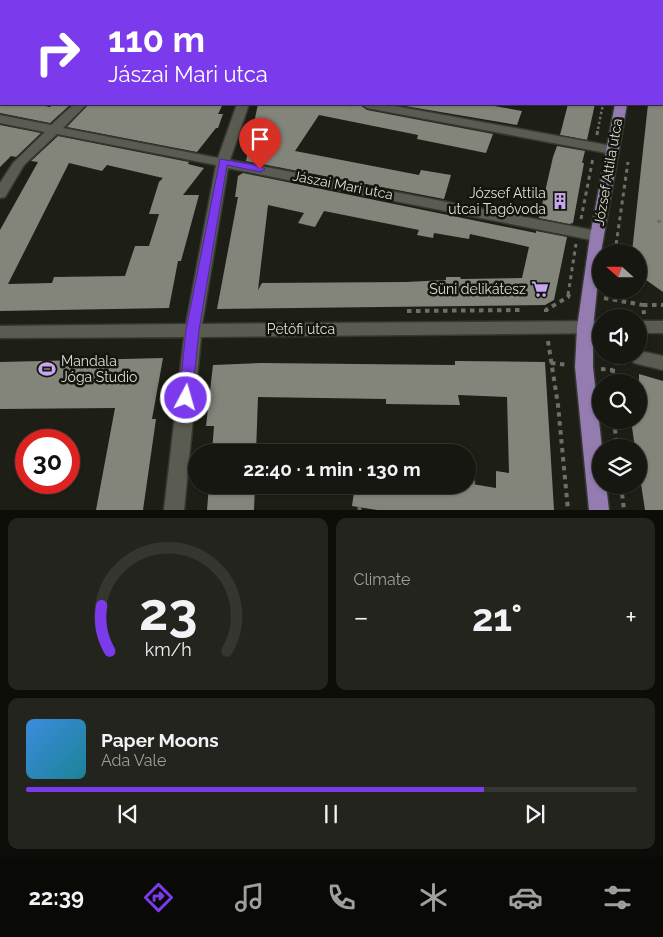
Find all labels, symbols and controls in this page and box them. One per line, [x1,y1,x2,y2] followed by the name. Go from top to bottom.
[108,19,205,60] text: 110 m
[25,20,90,85] icon: right
[108,61,268,87] text: Jászai Mari utca
[591,117,625,227] street label: József Attila utca
[239,118,281,169] pin
[246,125,274,153] icon: arrive
[292,167,394,203] street label: Jászai Mari utca
[448,185,546,217] place label: József Attila utcai Tagóvoda
[550,191,570,211] building icon: József Attila utcai Tagóvoda
[592,244,648,299] north arrow
[592,244,647,494] map controls
[530,279,550,299] supermarket icon: Süni delikátesz
[429,281,526,297] place label: Süni delikátesz
[592,309,647,364] button: sound
[267,321,335,337] street label: Petőfi utca
[61,353,137,385] place label: Mandala Jóga Studio
[37,359,57,379] sports icon: Mandala Jóga Studio
[159,371,211,423] position arrow
[592,374,647,429] button: search
[15,429,80,494] speed limit sign: 30
[592,439,647,494] button: layers
[243,458,421,480] text: 22:40 · 1 min · 130 m
[354,570,410,589] text: Climate
[139,581,197,642] text: 23
[472,595,522,640] text: 21°
[354,601,369,634] text: −
[625,601,637,634] text: +
[144,639,191,660] text: km/h
[101,729,219,751] text: Paper Moons
[101,751,166,770] text: Ada Vale
[114,800,142,828] icon: previous
[317,800,345,828] icon: pause
[521,800,549,828] icon: next
[141,880,176,915] icon: directions
[232,880,267,915] icon: music
[324,880,359,915] icon: phone
[416,880,451,915] icon: climate
[508,880,543,915] icon: car
[600,880,635,915] icon: filters
[28,884,84,910] text: 22:39

